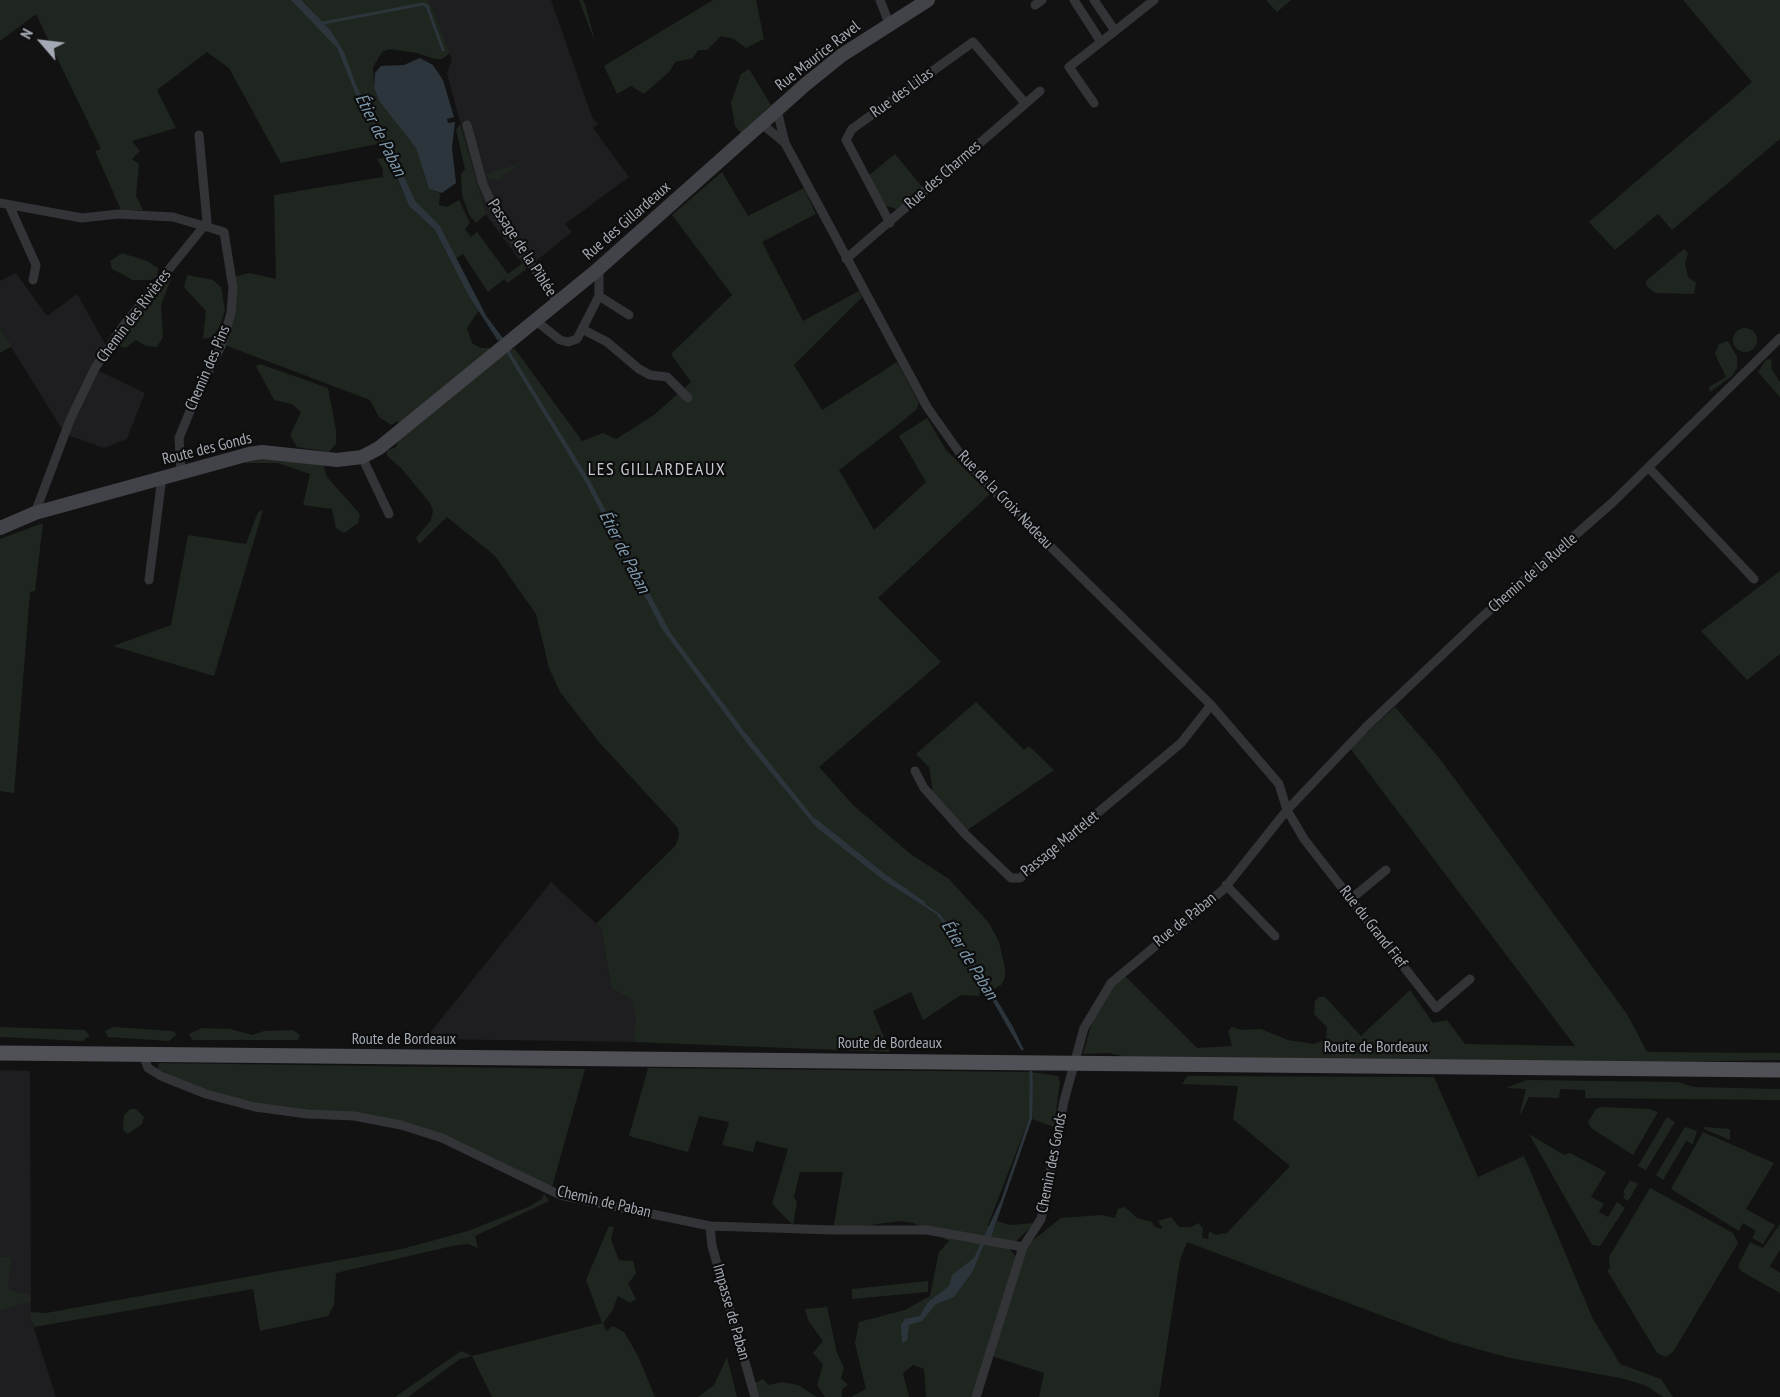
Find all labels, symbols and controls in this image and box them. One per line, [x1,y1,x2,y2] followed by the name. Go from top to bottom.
[12,12,72,72] north arrow
[772,17,864,95] street label: Rue Maurice Ravel
[15,25,37,42] text: N
[867,64,937,122] street label: Rue des Lilas
[350,90,410,180] water label: Étier de Paban
[901,137,985,213] street label: Rue des Charmes
[579,178,675,264] street label: Rue des Gillardeaux
[483,196,561,300] street label: Passage de la Piblée
[93,266,175,366] street label: Chemin des Rivières
[181,322,235,414] street label: Chemin des Pins
[160,429,254,469] street label: Route des Gonds
[953,447,1057,553] street label: Rue de la Croix Nadeau
[588,459,726,481] district label: LES GILLARDEAUX
[594,507,654,597] water label: Étier de Paban
[1485,529,1581,617] street label: Chemin de la Ruelle
[1017,807,1103,881] street label: Passage Martelet
[1335,882,1411,972] street label: Rue du Grand Fief
[1150,889,1220,951] street label: Rue de Paban
[936,916,1002,1004] water label: Étier de Paban
[352,1029,456,1049] street label: Route de Bordeaux
[838,1033,942,1053] street label: Route de Bordeaux
[1324,1037,1428,1057] street label: Route de Bordeaux
[1033,1111,1071,1215] street label: Chemin des Gonds
[555,1182,653,1222] street label: Chemin de Paban
[708,1262,754,1362] street label: Impasse de Paban

